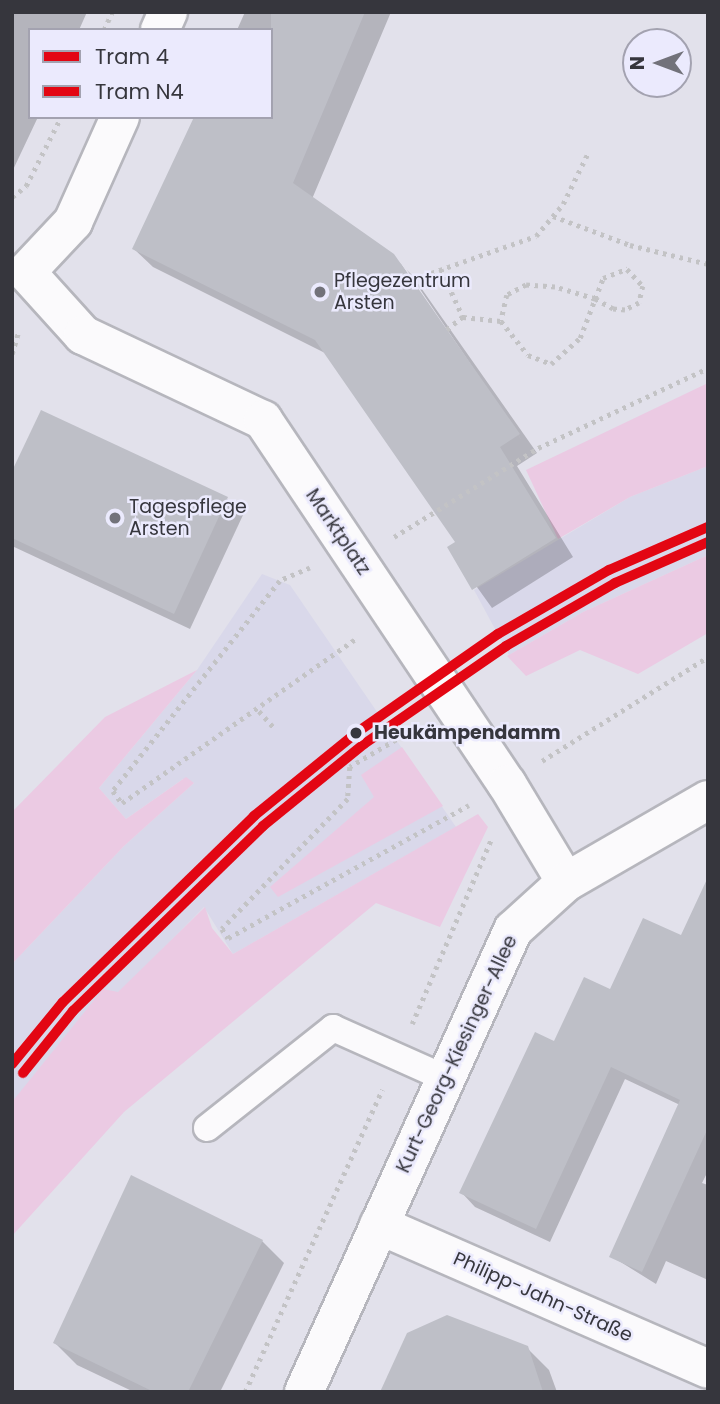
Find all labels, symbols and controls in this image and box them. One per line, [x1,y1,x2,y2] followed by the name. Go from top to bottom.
[28,28,273,119] legend
[622,28,692,98] north arrow
[95,42,169,71] text: Tram 4
[624,56,651,70] text: N
[95,77,184,106] text: Tram N4
[334,270,471,314] place label: Pflegezentrum Arsten
[312,284,328,300] marker: Pflegezentrum Arsten
[301,485,375,579] street label: Marktplatz
[129,496,247,540] place label: Tagespflege Arsten
[107,510,123,526] marker: Tagespflege Arsten
[344,721,368,745] marker: Heukämpendamm
[374,722,561,744] place label: Heukämpendamm
[392,932,522,1176] street label: Kurt-Georg-Kiesinger-Allee
[450,1247,636,1347] street label: Philipp-Jahn-Straße

